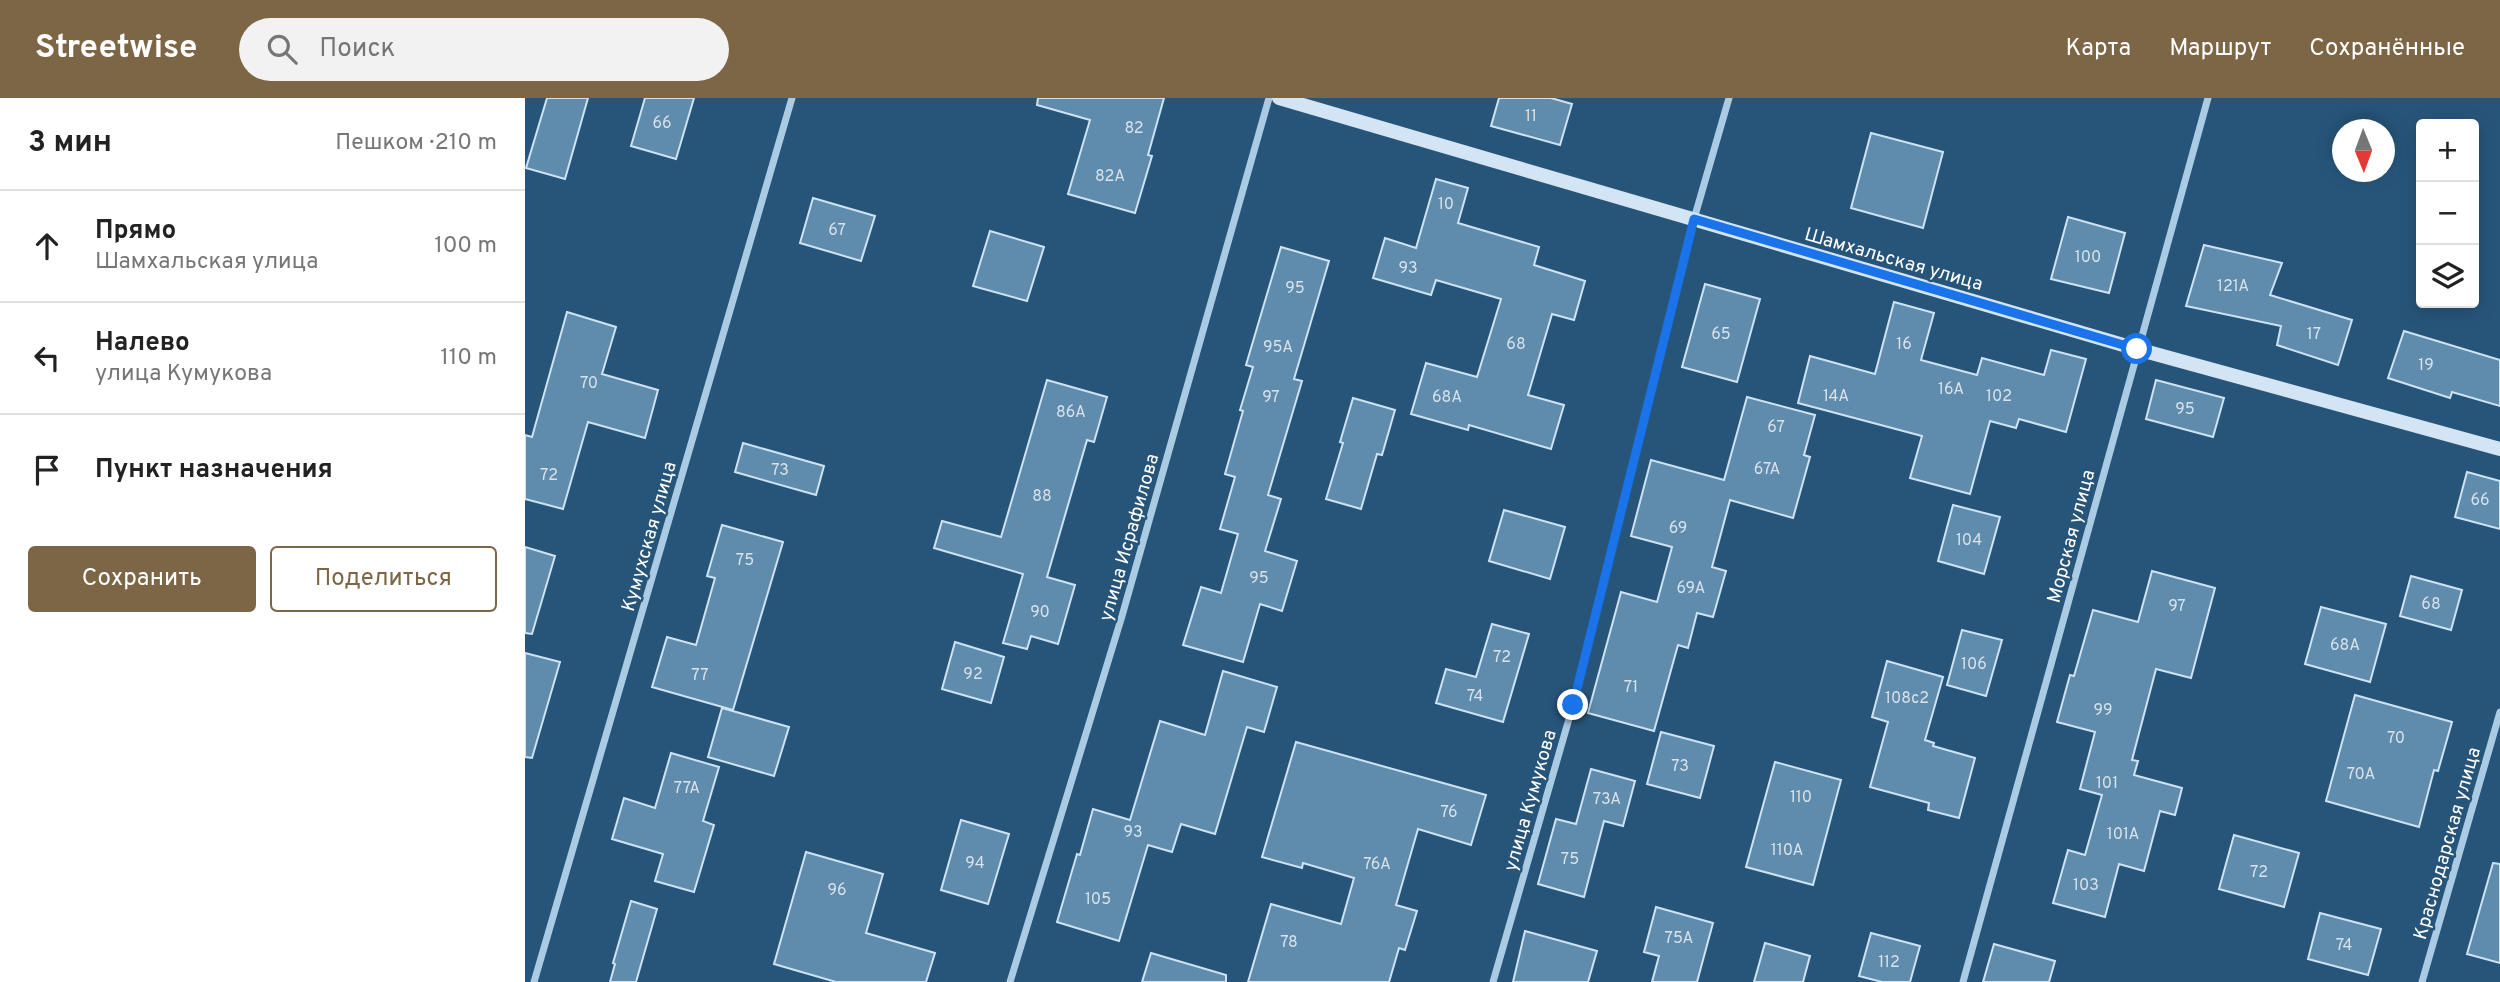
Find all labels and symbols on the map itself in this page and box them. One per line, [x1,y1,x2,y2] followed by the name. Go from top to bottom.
[1525,107,1537,127] house number: 11
[652,114,672,134] house number: 66
[1124,119,1144,139] house number: 82
[2332,119,2395,182] north arrow
[1095,167,1125,187] house number: 82А
[1438,195,1454,215] house number: 10
[828,221,846,241] house number: 67
[1801,223,1985,297] street label: Шамхальская улица
[2075,248,2101,268] house number: 100
[1398,259,1418,279] house number: 93
[2217,277,2249,297] house number: 121А
[1285,279,1305,299] house number: 95
[1711,325,1731,345] house number: 65
[2307,325,2321,345] house number: 17
[2121,333,2152,364] route start
[1506,335,1526,355] house number: 68
[1896,335,1912,355] house number: 16
[1263,338,1293,358] house number: 95А
[2418,356,2434,376] house number: 19
[580,374,598,394] house number: 70
[1938,380,1964,400] house number: 16А
[1823,387,1849,407] house number: 14А
[1986,387,2012,407] house number: 102
[1262,388,1280,408] house number: 97
[1432,388,1462,408] house number: 68А
[2175,400,2195,420] house number: 95
[1056,403,1086,423] house number: 86А
[1767,418,1785,438] house number: 67
[1095,451,1165,624] street label: улица Исрафилова
[617,459,683,614] street label: Кумухская улица
[1754,460,1780,480] house number: 67А
[771,461,789,481] house number: 73
[540,466,558,486] house number: 72
[2043,467,2101,606] street label: Морская улица
[1032,487,1052,507] house number: 88
[2470,491,2490,511] house number: 66
[1669,519,1687,539] house number: 69
[1956,531,1982,551] house number: 104
[736,551,754,571] house number: 75
[1249,569,1269,589] house number: 95
[1677,579,1706,599] house number: 69А
[2421,595,2441,615] house number: 68
[2168,597,2186,617] house number: 97
[1030,603,1050,623] house number: 90
[2330,636,2360,656] house number: 68А
[1493,648,1511,668] house number: 72
[1961,655,1987,675] house number: 106
[963,665,983,685] house number: 92
[691,666,709,686] house number: 77
[1624,678,1638,698] house number: 71
[1467,687,1483,707] house number: 74
[1557,689,1588,720] route end
[1885,689,1929,709] house number: 108с2
[2093,701,2113,721] house number: 99
[1499,727,1563,874] street label: улица Кумукова
[2387,729,2405,749] house number: 70
[2409,745,2487,943] street label: Краснодарская улица
[1671,757,1689,777] house number: 73
[2347,765,2375,785] house number: 70А
[2096,774,2118,794] house number: 101
[674,779,700,799] house number: 77А
[1790,788,1812,808] house number: 110
[1593,790,1621,810] house number: 73А
[1440,803,1458,823] house number: 76
[1123,823,1143,843] house number: 93
[2107,825,2139,845] house number: 101А
[1771,841,1803,861] house number: 110А
[1561,850,1579,870] house number: 75
[965,854,985,874] house number: 94
[1363,855,1391,875] house number: 76А
[2250,863,2268,883] house number: 72
[2073,876,2099,896] house number: 103
[827,881,847,901] house number: 96
[1085,890,1111,910] house number: 105
[1665,929,1694,949] house number: 75А
[1280,933,1298,953] house number: 78
[2336,936,2352,956] house number: 74
[1878,953,1900,973] house number: 112

